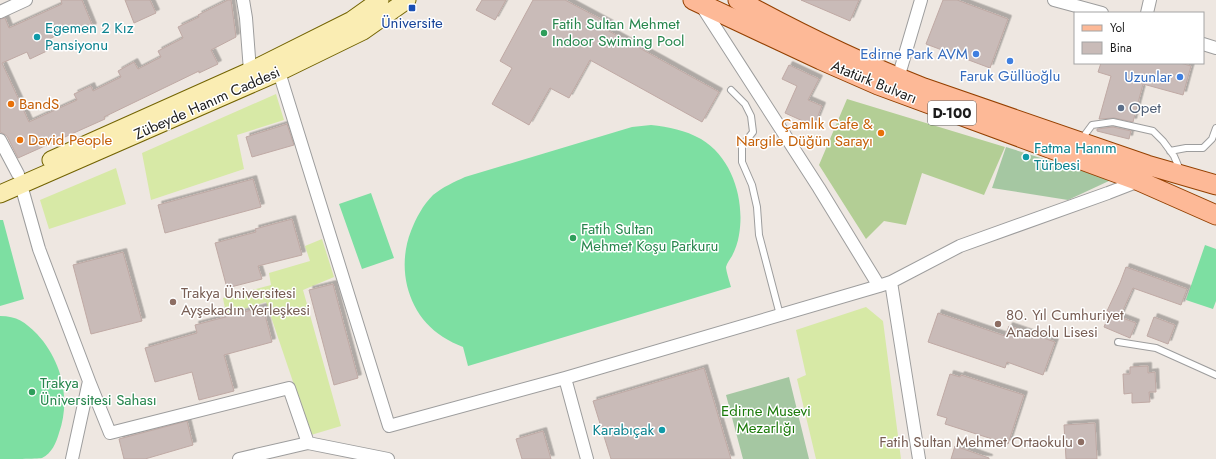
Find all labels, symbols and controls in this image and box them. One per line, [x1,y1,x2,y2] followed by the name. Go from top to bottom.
[407,3,417,13] marker: Üniversite
[381,12,443,34] place label: Üniversite
[1074,12,1204,64] legend
[552,13,685,52] place label: Fatih Sultan Mehmet Indoor Swiming Pool
[45,17,134,56] place label: Egemen 2 Kız Pansiyonu
[1110,19,1125,37] text: Yol
[539,28,549,38] marker: Fatih Sultan Mehmet Indoor Swiming Pool
[32,32,42,42] marker: Egemen 2 Kız Pansiyonu
[1110,39,1132,57] text: Bina
[860,43,968,65] place label: Edirne Park AVM
[971,49,981,59] marker: Edirne Park AVM
[828,55,920,109] street label: Atatürk Bulvarı
[1005,56,1015,66] marker: Faruk Güllüoğlu
[131,61,283,145] street label: Zübeyde Hanım Caddesi
[960,65,1060,87] place label: Faruk Güllüoğlu
[1124,66,1173,88] place label: Uzunlar
[1175,72,1185,82] marker: Uzunlar
[19,93,59,115] place label: BandS
[1129,97,1161,119] place label: Opet
[6,99,16,109] marker: BandS
[928,101,976,125] road number: D-100
[1116,103,1126,113] marker: Opet
[736,113,873,152] place label: Çamlık Cafe & Nargile Düğün Sarayı
[876,128,886,138] marker: Çamlık Cafe & Nargile Düğün Sarayı
[28,129,113,151] place label: David People
[15,135,25,145] marker: David People
[1034,137,1117,176] place label: Fatma Hanım Türbesi
[1021,152,1031,162] marker: Fatma Hanım Türbesi
[581,218,718,257] place label: Fatih Sultan Mehmet Koşu Parkuru
[568,233,578,243] marker: Fatih Sultan Mehmet Koşu Parkuru
[181,282,310,321] place label: Trakya Üniversitesi Ayşekadın Yerleşkesi
[168,297,178,307] marker: Trakya Üniversitesi Ayşekadın Yerleşkesi
[1006,304,1124,343] place label: 80. Yıl Cumhuriyet Anadolu Lisesi
[993,319,1003,329] marker: 80. Yıl Cumhuriyet Anadolu Lisesi
[40,372,157,411] place label: Trakya Üniversitesi Sahası
[27,387,37,397] marker: Trakya Üniversitesi Sahası
[721,400,811,439] park label: Edirne Musevi Mezarlığı
[593,419,654,441] place label: Karabıçak
[657,425,667,435] marker: Karabıçak
[879,431,1073,453] place label: Fatih Sultan Mehmet Ortaokulu
[1076,437,1086,447] marker: Fatih Sultan Mehmet Ortaokulu

